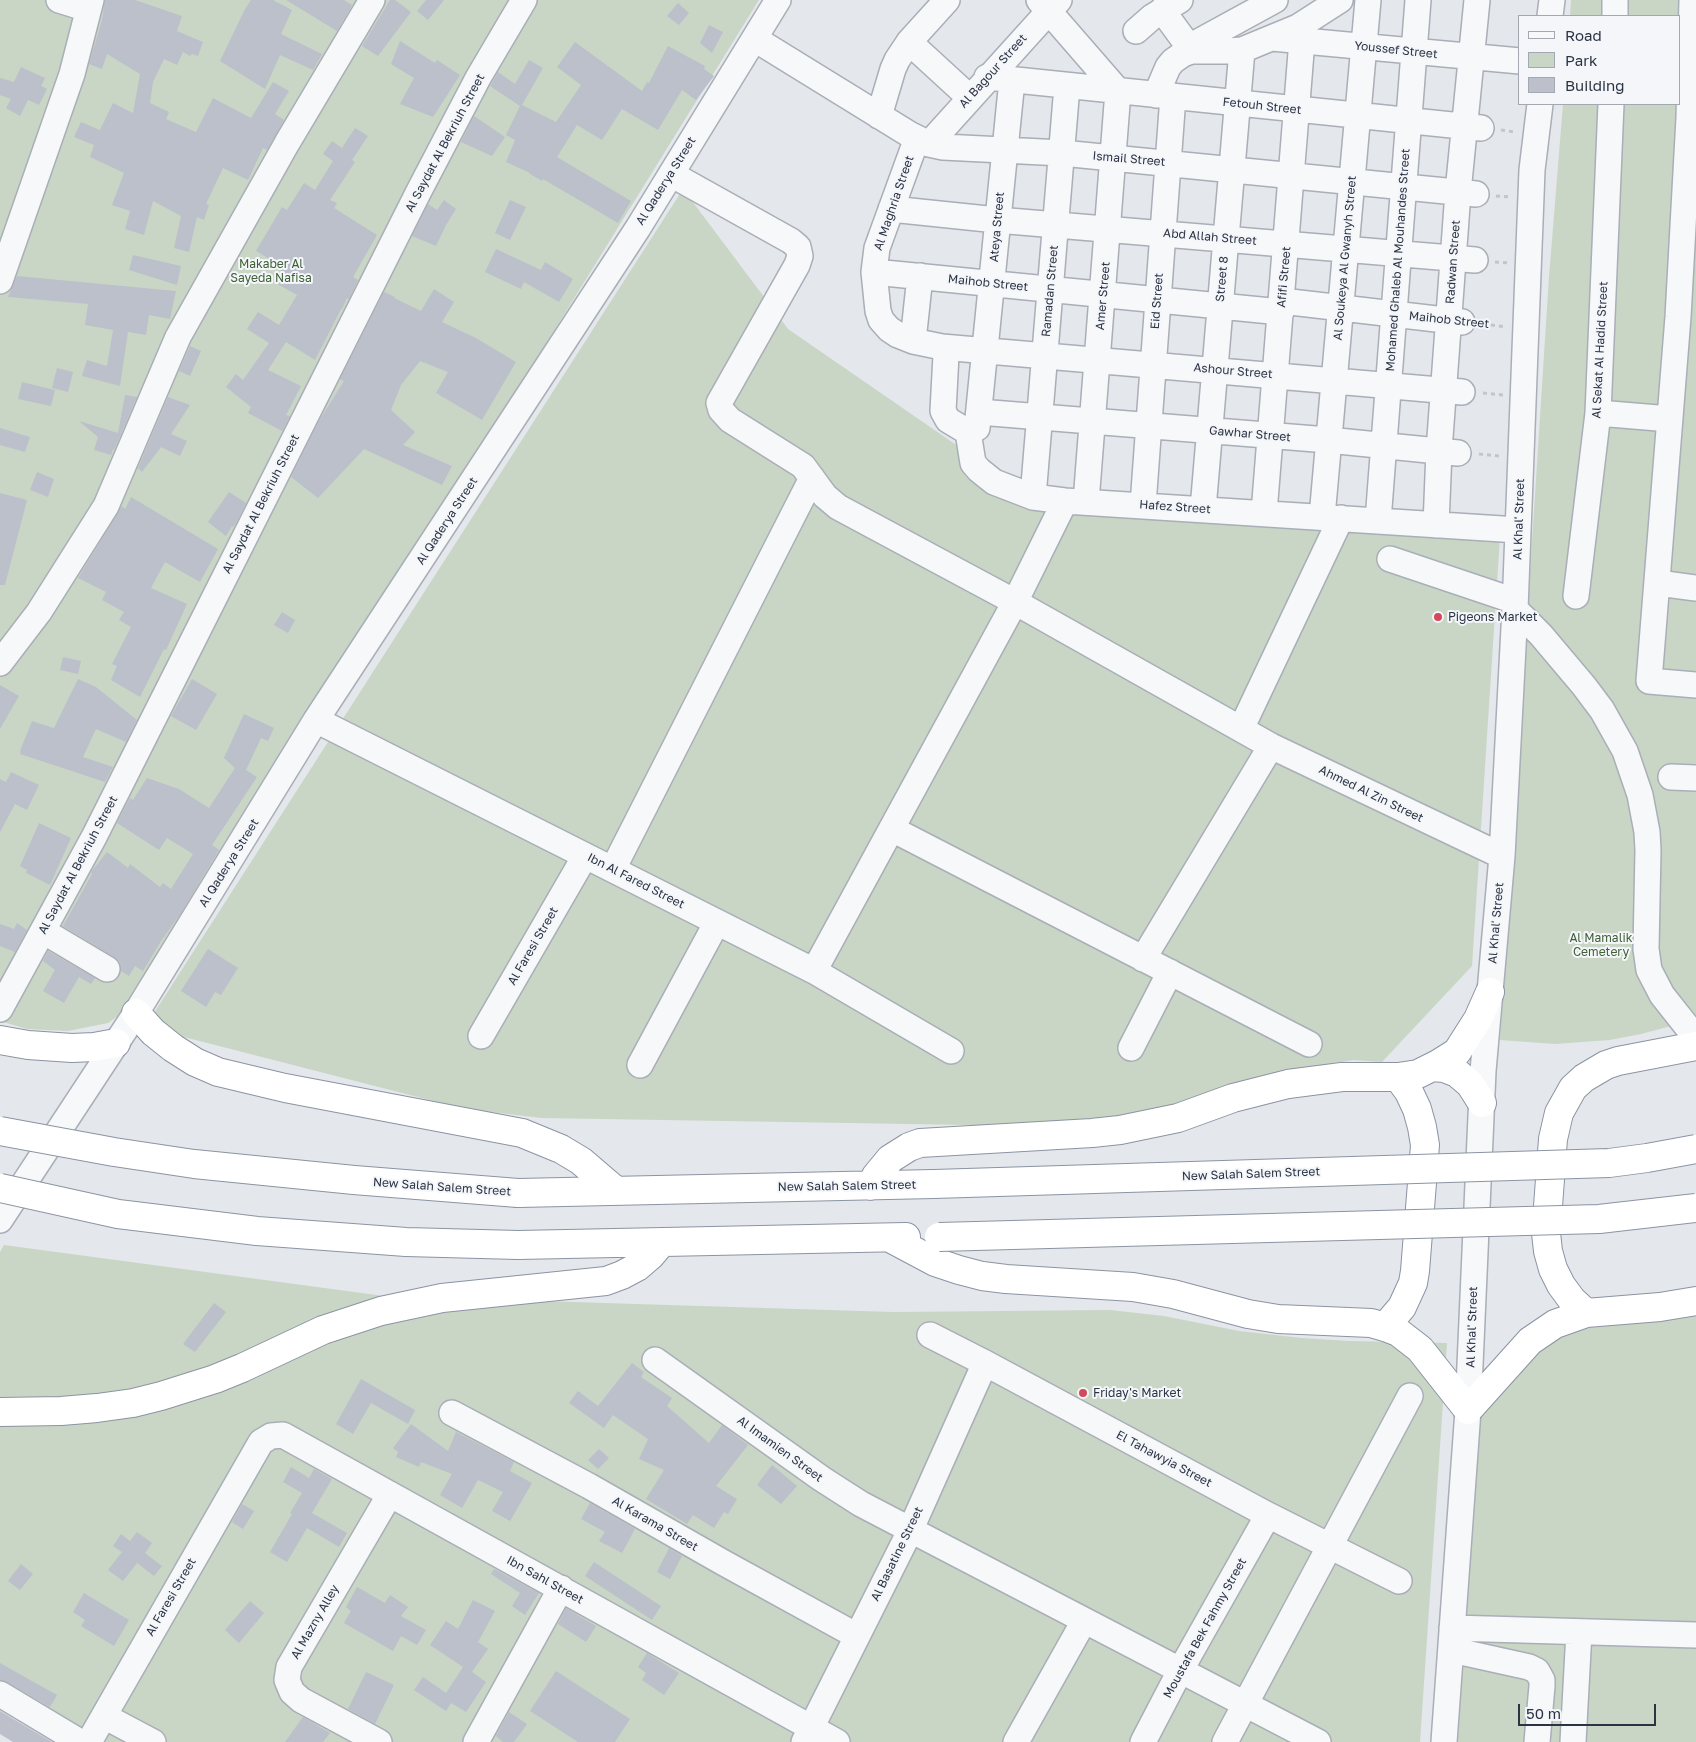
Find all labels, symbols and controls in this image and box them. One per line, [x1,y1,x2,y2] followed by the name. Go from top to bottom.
[1518,15,1681,105] legend
[1565,26,1602,44] text: Road
[956,31,1030,111] street label: Al Bagour Street
[1354,38,1438,62] street label: Youssef Street
[1565,51,1597,69] text: Park
[402,71,488,215] street label: Al Saydat Al Bekriuh Street
[1565,76,1625,94] text: Building
[1222,95,1302,117] street label: Fetouh Street
[633,134,699,228] street label: Al Qaderya Street
[1383,148,1413,372] street label: Mohamed Ghaleb Al Mouhandes Street
[1092,149,1166,169] street label: Ismail Street
[871,154,917,252] street label: Al Maghria Street
[1331,175,1359,341] street label: Al Soukeya Al Gwanyh Street
[987,191,1007,263] street label: Ateya Street
[1443,219,1463,305] street label: Radwan Street
[1163,226,1257,248] street label: Abd Allah Street
[1039,244,1061,338] street label: Ramadan Street
[1274,246,1294,308] street label: Afifi Street
[1213,256,1231,302] street label: Street 8
[230,257,312,285] park label: Makaber Al Sayeda Nafisa
[1093,261,1113,331] street label: Amer Street
[947,272,1029,294] street label: Maihob Street
[1148,272,1166,330] street label: Eid Street
[1589,281,1611,419] street label: Al Sekat Al Hadid Street
[1408,309,1490,331] street label: Maihob Street
[1193,360,1273,382] street label: Ashour Street
[1208,423,1292,445] street label: Gawhar Street
[219,432,303,576] street label: Al Saydat Al Bekriuh Street
[413,475,481,567] street label: Al Qaderya Street
[1510,478,1528,560] street label: Al Khal' Street
[1139,497,1211,517] street label: Hafez Street
[1448,610,1537,624] place label: Pigeons Market
[1432,611,1444,623] marker: Pigeons Market
[1316,762,1426,826] street label: Ahmed Al Zin Street
[35,793,121,937] street label: Al Saydat Al Bekriuh Street
[196,816,262,910] street label: Al Qaderya Street
[585,850,687,912] street label: Ibn Al Fared Street
[1485,882,1507,964] street label: Al Khal' Street
[505,904,561,988] street label: Al Faresi Street
[1570,931,1632,959] park label: Al Mamalik Cemetery
[1182,1164,1320,1184] street label: New Salah Salem Street
[372,1175,512,1199] street label: New Salah Salem Street
[778,1178,916,1194] street label: New Salah Salem Street
[1463,1286,1481,1368] street label: Al Khal' Street
[1093,1386,1181,1400] place label: Friday's Market
[1077,1387,1089,1399] marker: Friday's Market
[734,1413,826,1485] street label: Al Imamien Street
[1114,1428,1214,1490] street label: El Tahawyia Street
[609,1494,701,1554] street label: Al Karama Street
[868,1504,926,1604] street label: Al Basatine Street
[504,1553,586,1607] street label: Ibn Sahl Street
[143,1555,199,1639] street label: Al Faresi Street
[1160,1555,1250,1701] street label: Moustafa Bek Fahmy Street
[288,1582,342,1662] street label: Al Mazny Alley
[1521,1694,1658,1726] scale bar
[1526,1704,1561,1722] text: 50 m

